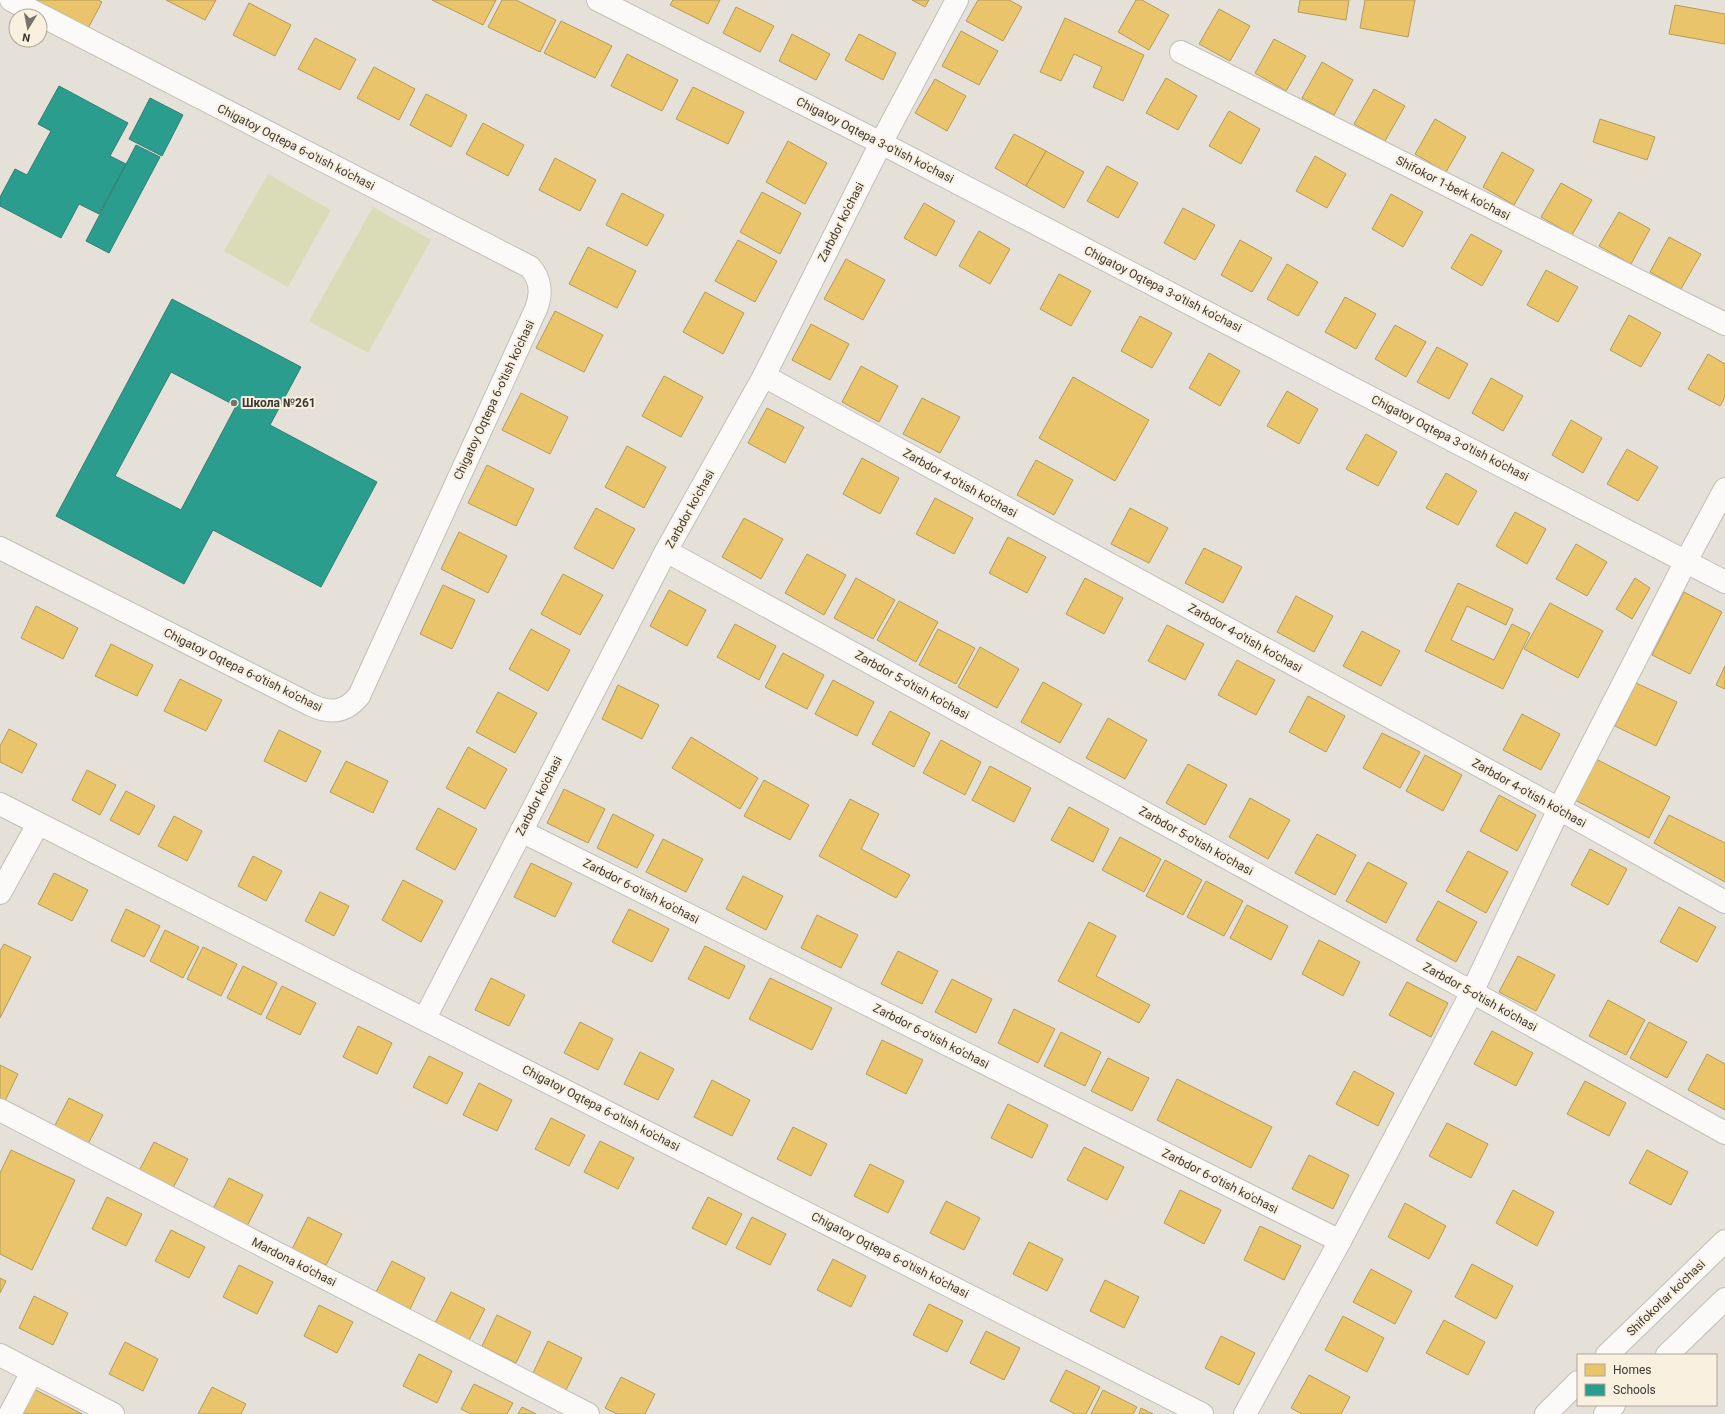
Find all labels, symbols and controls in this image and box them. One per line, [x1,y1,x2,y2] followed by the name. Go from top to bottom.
[8,8,48,48] north arrow
[21,30,31,44] text: N
[794,94,956,186] street label: Chigatoy Oqtepa 3-o'tish ko'chasi
[215,101,377,193] street label: Chigatoy Oqtepa 6-o'tish ko'chasi
[1394,153,1513,223] street label: Shifokor 1-berk ko'chasi
[815,180,867,264] street label: Zarbdor ko'chasi
[1082,243,1244,335] street label: Chigatoy Oqtepa 3-o'tish ko'chasi
[451,318,537,482] street label: Chigatoy Oqtepa 6-o'tish ko'chasi
[1369,392,1531,484] street label: Chigatoy Oqtepa 3-o'tish ko'chasi
[242,396,316,410] place label: Школа №261
[229,398,239,408] marker: Школа №261
[900,446,1020,520] street label: Zarbdor 4-o'tish ko'chasi
[663,467,717,551] street label: Zarbdor ko'chasi
[1185,601,1305,675] street label: Zarbdor 4-o'tish ko'chasi
[161,625,325,715] street label: Chigatoy Oqtepa 6-o'tish ko'chasi
[852,648,972,722] street label: Zarbdor 5-o'tish ko'chasi
[513,754,565,838] street label: Zarbdor ko'chasi
[1469,756,1589,830] street label: Zarbdor 4-o'tish ko'chasi
[1136,804,1256,878] street label: Zarbdor 5-o'tish ko'chasi
[581,856,701,926] street label: Zarbdor 6-o'tish ko'chasi
[1420,960,1540,1034] street label: Zarbdor 5-o'tish ko'chasi
[871,1001,991,1071] street label: Zarbdor 6-o'tish ko'chasi
[520,1062,682,1154] street label: Chigatoy Oqtepa 6-o'tish ko'chasi
[1160,1146,1280,1216] street label: Zarbdor 6-o'tish ko'chasi
[809,1209,971,1301] street label: Chigatoy Oqtepa 6-o'tish ko'chasi
[249,1235,339,1289] street label: Mardona ko'chasi
[1624,1257,1708,1339] street label: Shifokorlar ko'chasi
[1577,1354,1717,1406] legend
[1613,1363,1651,1377] text: Homes
[1613,1383,1656,1397] text: Schools

